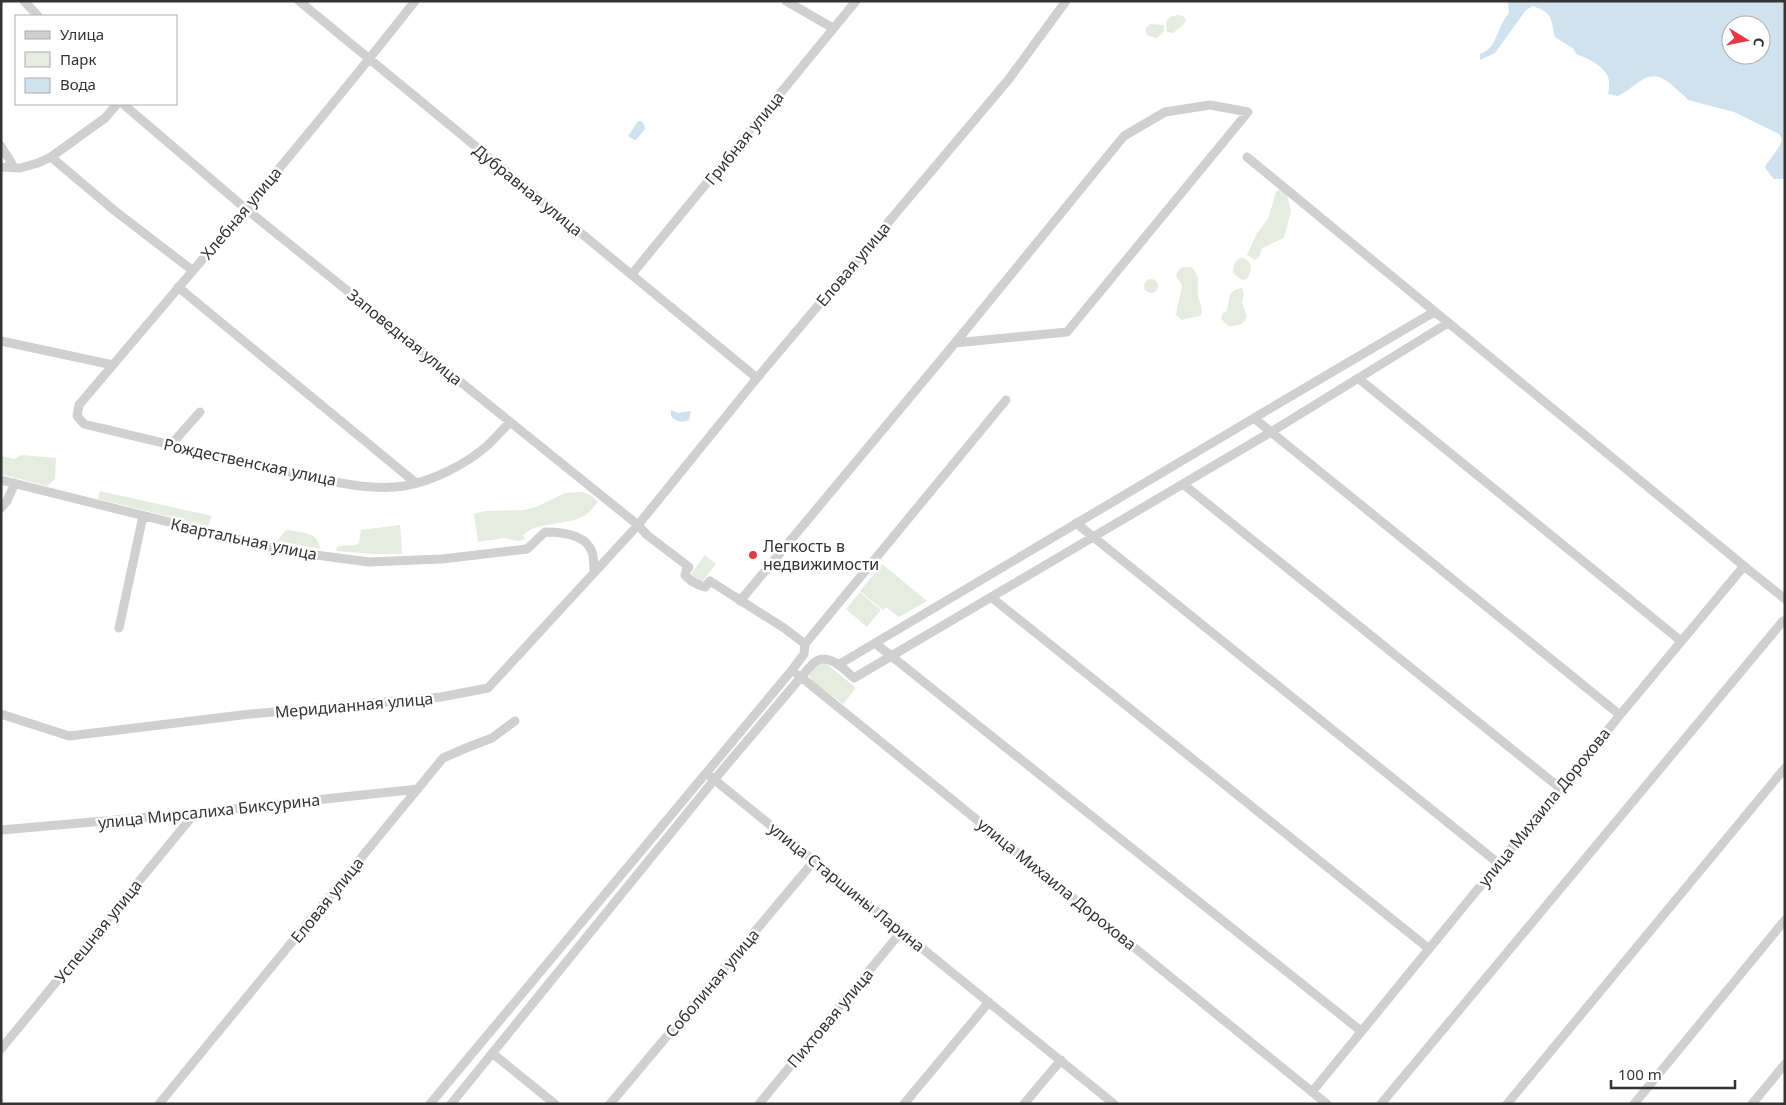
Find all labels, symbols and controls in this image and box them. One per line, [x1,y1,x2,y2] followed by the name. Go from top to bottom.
[15,15,178,105] legend
[1721,15,1771,65] north arrow
[60,24,104,44] text: Улица
[1749,36,1769,48] text: С
[60,49,96,69] text: Парк
[60,74,96,94] text: Вода
[699,87,789,189] street label: Грибная улица
[469,139,587,241] street label: Дубравная улица
[196,162,286,264] street label: Хлебная улица
[811,217,895,311] street label: Еловая улица
[343,284,467,390] street label: Заповедная улица
[162,433,338,491] street label: Рождественская улица
[169,513,319,565] street label: Квартальная улица
[763,535,879,575] place label: Легкость в недвижимости
[747,549,759,561] marker: Легкость в недвижимости
[274,687,434,723] street label: Меридианная улица
[1473,723,1615,891] street label: улица Михаила Дорохова
[97,788,321,834] street label: улица Мирсалиха Биксурина
[973,813,1141,955] street label: улица Михаила Дорохова
[764,817,930,957] street label: улица Старшины Ларина
[286,852,368,948] street label: Еловая улица
[49,875,147,987] street label: Успешная улица
[660,924,764,1042] street label: Соболиная улица
[782,964,878,1072] street label: Пихтовая улица
[1611,1058,1735,1090] scale bar
[1618,1064,1662,1084] text: 100 m

